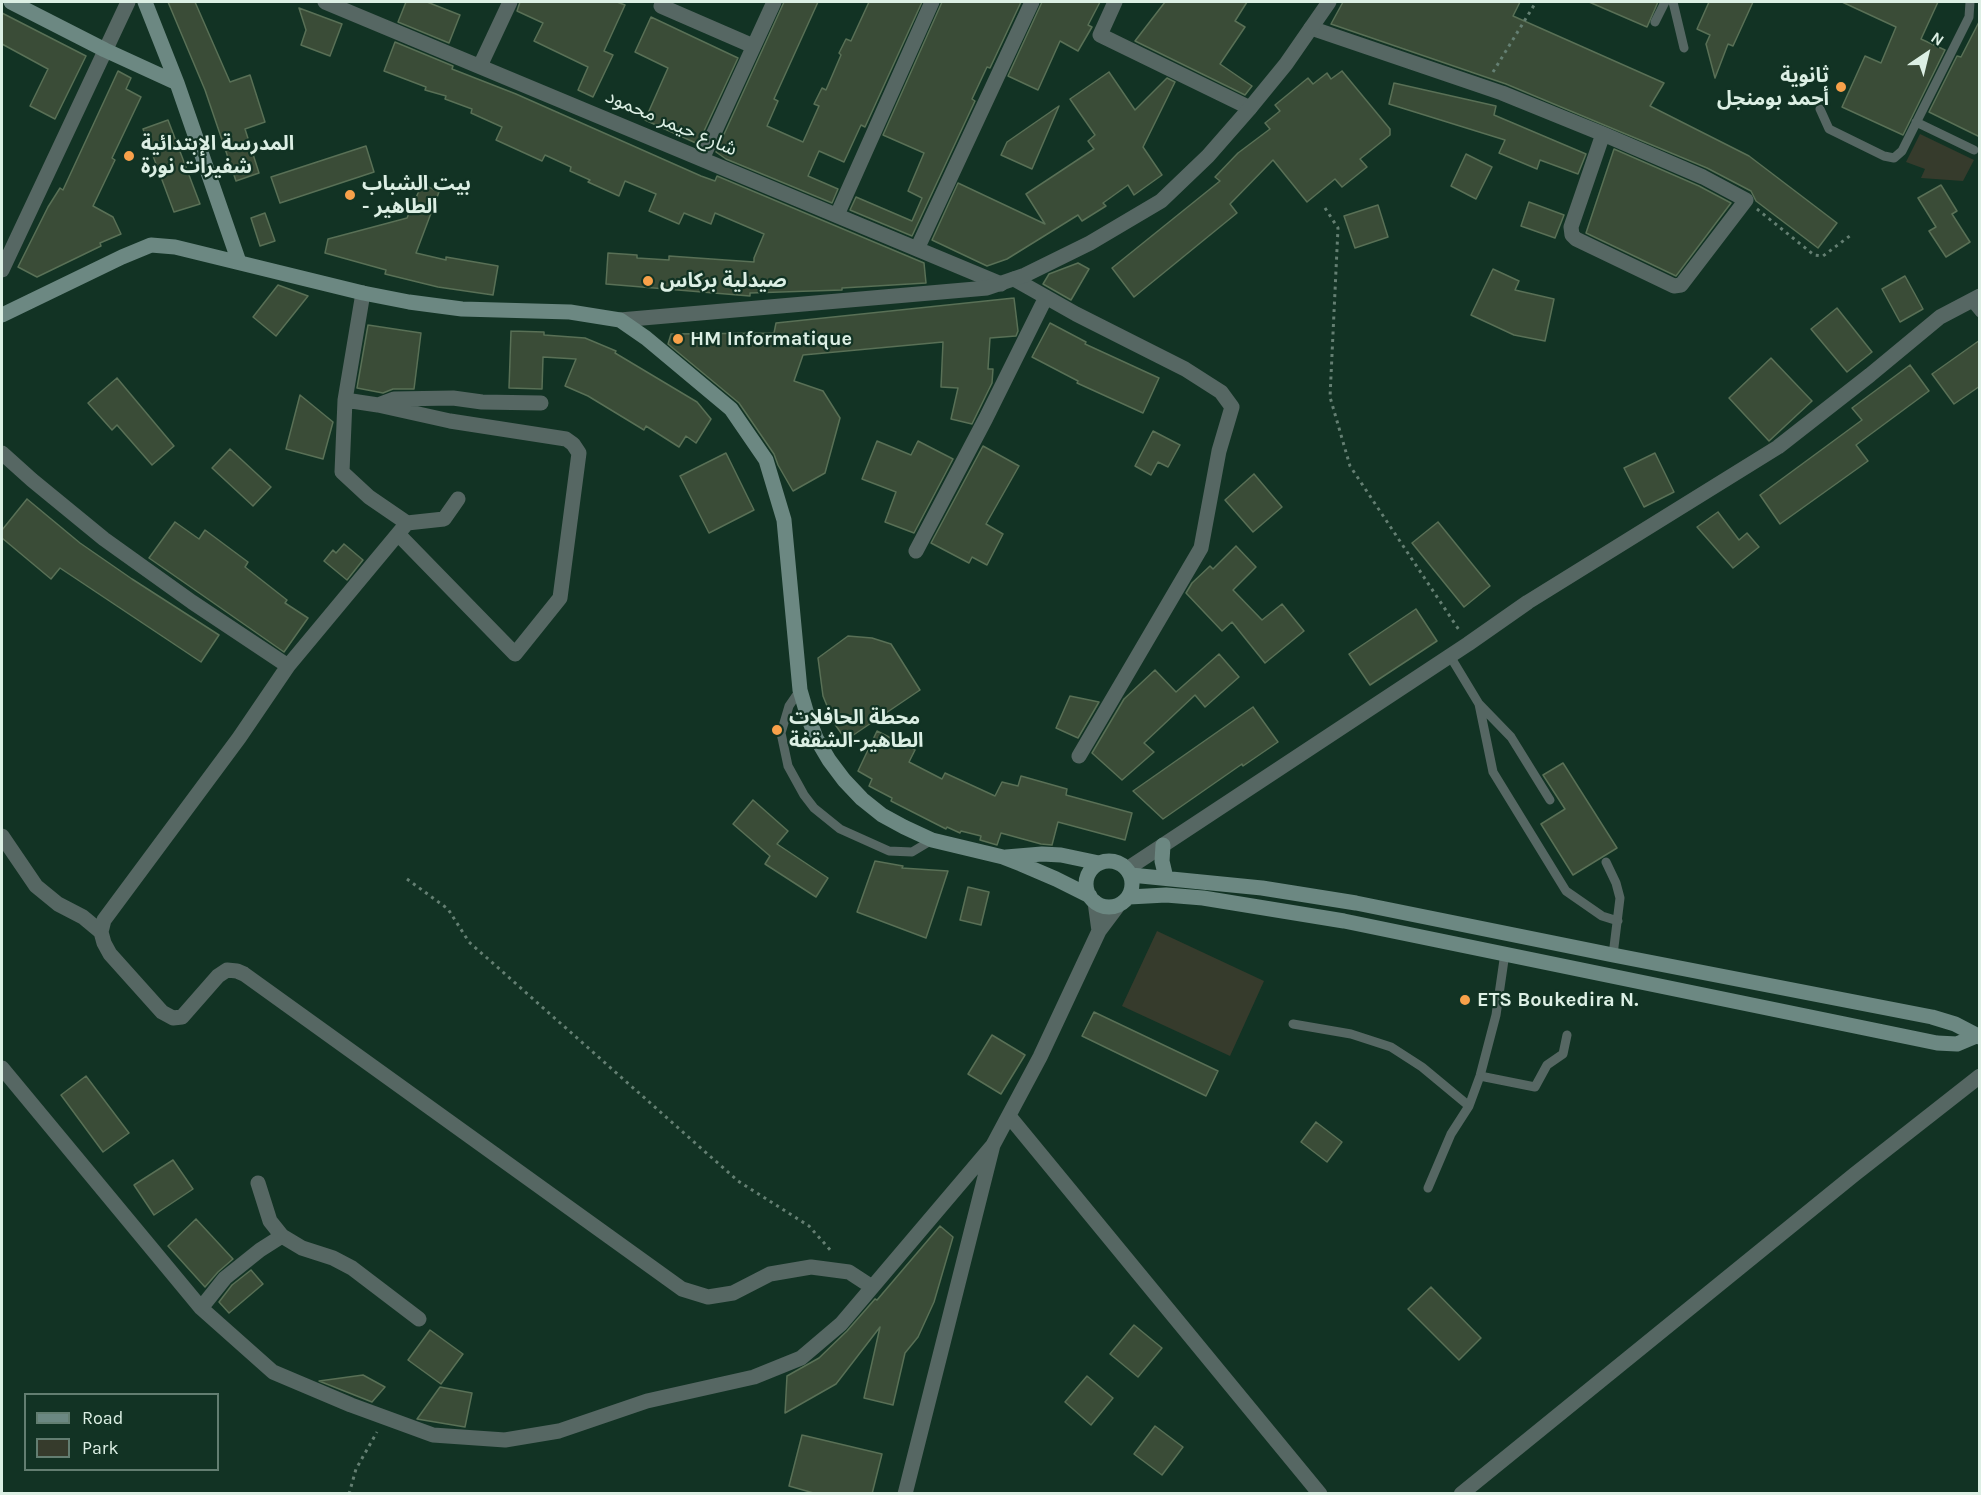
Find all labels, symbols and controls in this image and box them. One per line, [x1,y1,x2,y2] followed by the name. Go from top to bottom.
[1897,24,1957,84] north arrow
[1927,28,1948,50] text: N
[1717,64,1829,111] place label: ثانوية أحمد بومنجل
[1834,80,1848,94] marker: ثانوية أحمد بومنجل
[601,84,741,162] street label: شارع حيمر محمود
[141,132,294,179] place label: المدرسة الإبتدائية شفيرات نورة
[122,149,136,163] marker: المدرسة الإبتدائية شفيرات نورة
[362,172,471,219] place label: بيت الشباب - الطاهير
[343,188,357,202] marker: بيت الشباب - الطاهير
[660,269,787,293] place label: صيدلية بركاس
[641,274,655,288] marker: صيدلية بركاس
[690,327,852,351] place label: HM Informatique
[671,332,685,346] marker: HM Informatique
[789,706,924,753] place label: محطة الحافلات الطاهير-الشقفة
[770,723,784,737] marker: محطة الحافلات الطاهير-الشقفة
[1477,988,1639,1012] place label: ETS Boukedira N.
[1458,993,1472,1007] marker: ETS Boukedira N.
[24,1393,219,1471] legend
[82,1407,123,1429] text: Road
[82,1437,119,1459] text: Park

